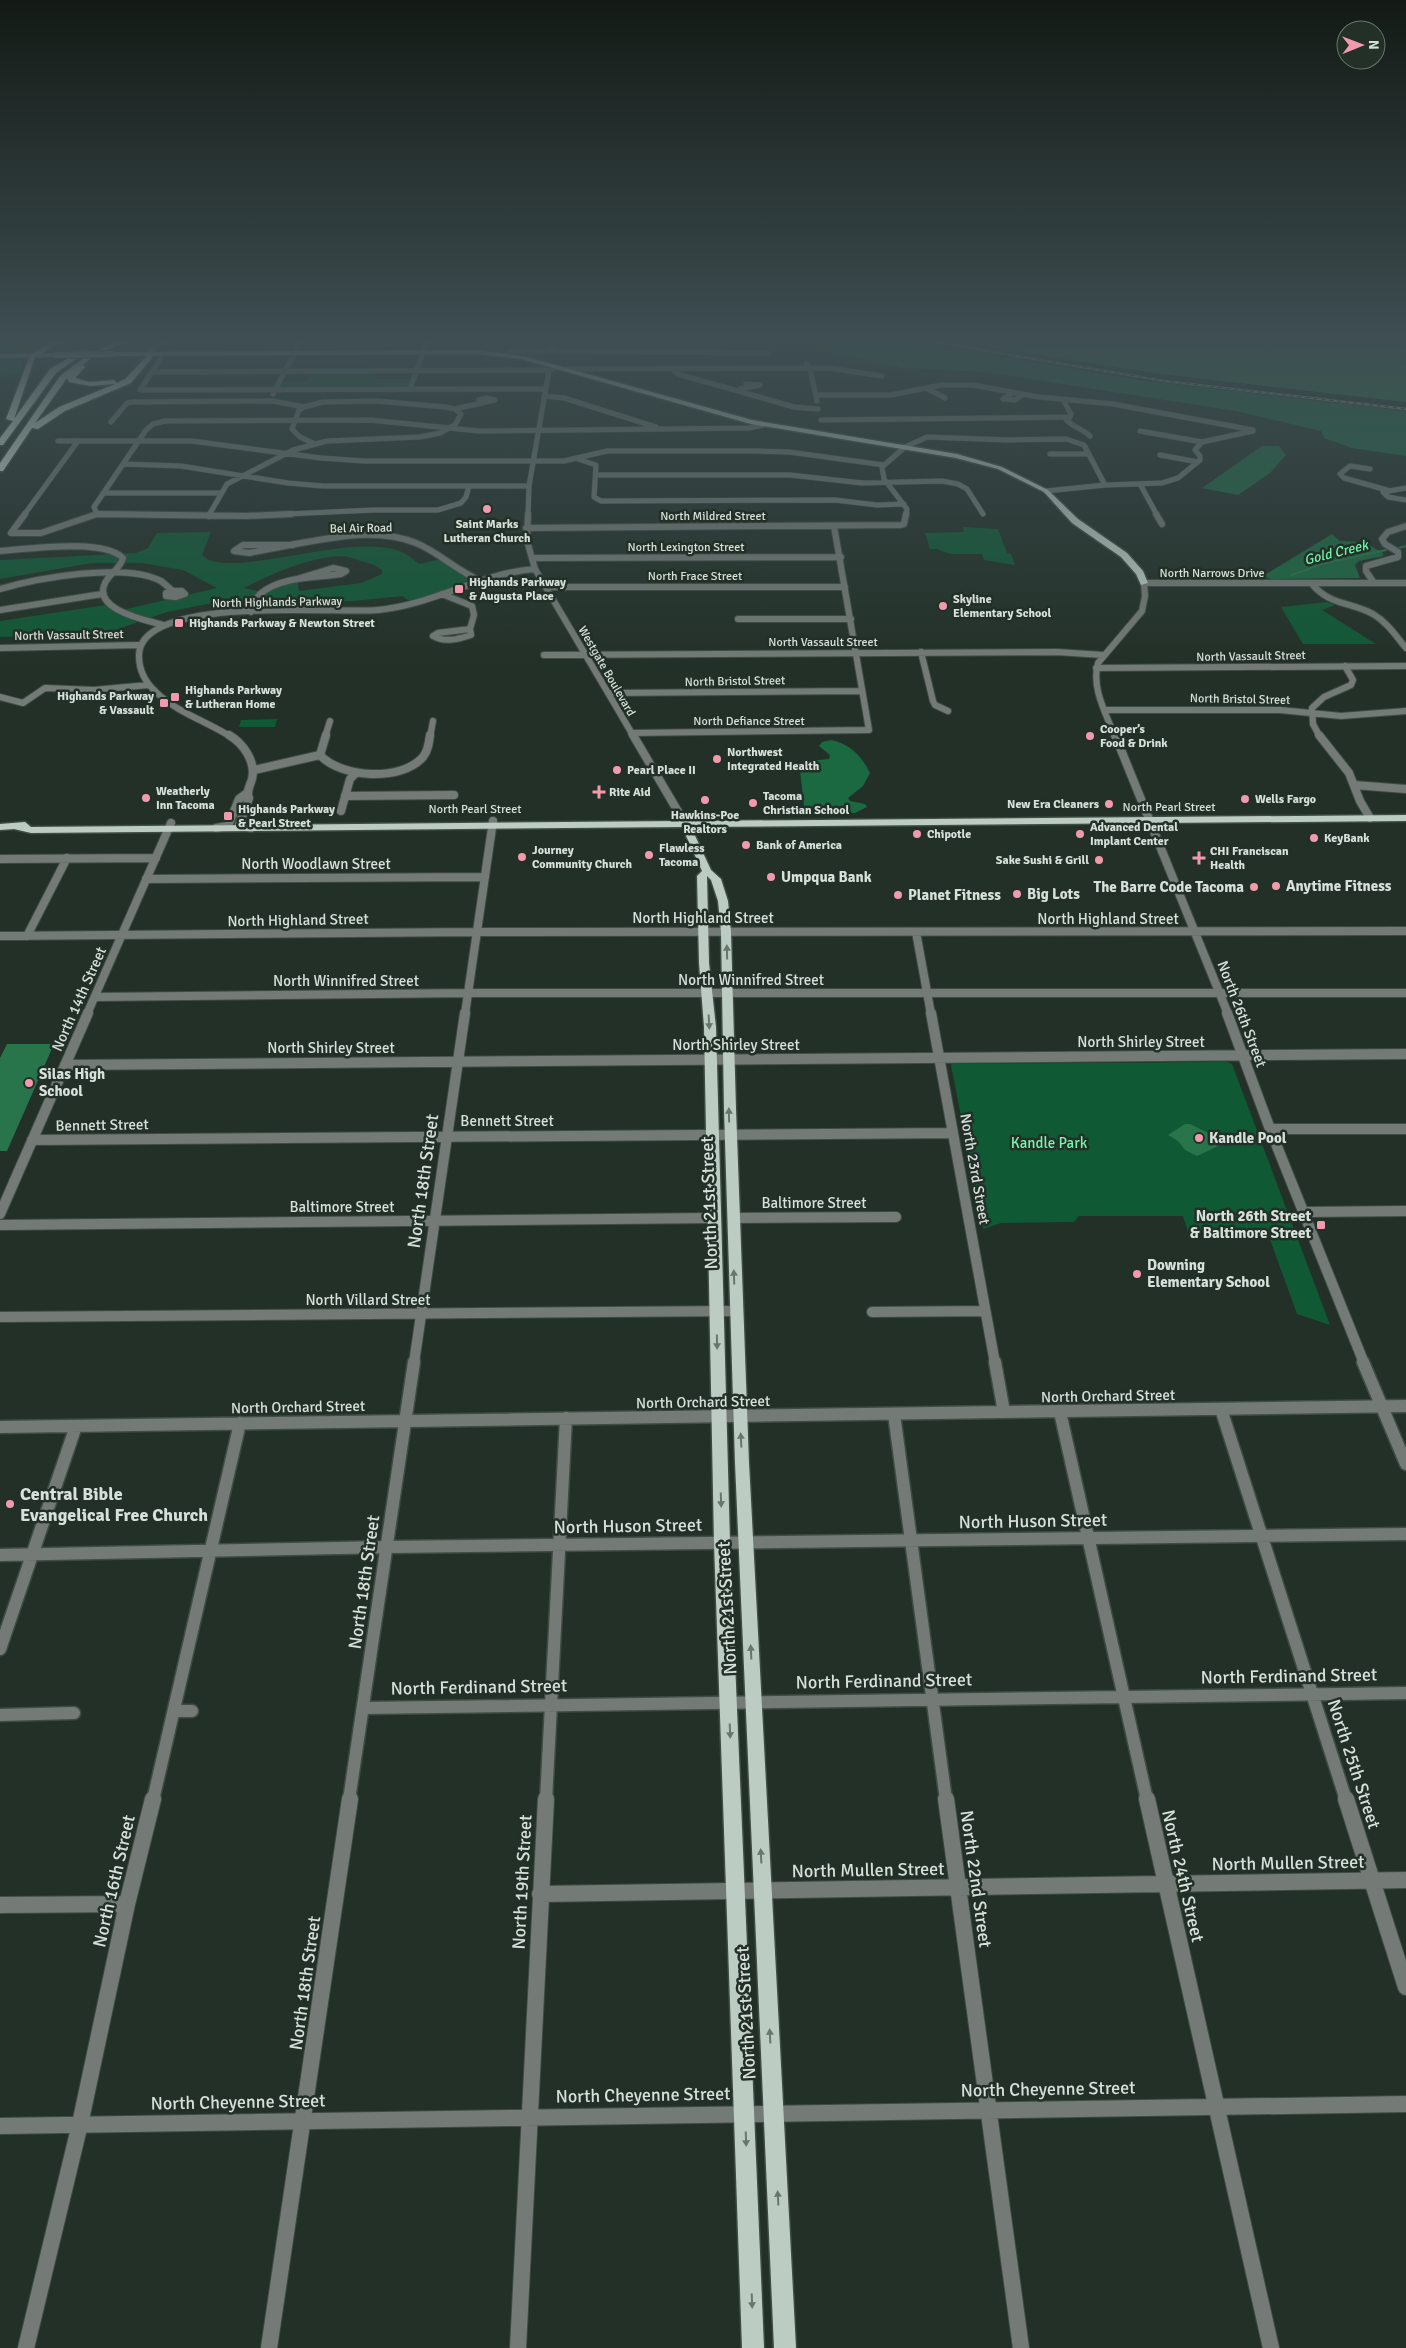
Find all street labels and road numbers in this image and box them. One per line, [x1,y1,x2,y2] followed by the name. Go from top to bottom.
[660,509,766,524] street label: North Mildred Street
[329,520,393,537] street label: Bel Air Road
[628,540,744,555] street label: North Lexington Street
[1160,566,1264,581] street label: North Narrows Drive
[648,569,742,584] street label: North Frace Street
[212,594,343,611] street label: North Highlands Parkway
[575,623,638,719] street label: Westgate Boulevard
[14,627,124,644] street label: North Vassault Street
[768,635,878,650] street label: North Vassault Street
[1196,648,1306,665] street label: North Vassault Street
[685,673,785,690] street label: North Bristol Street
[1190,691,1290,708] street label: North Bristol Street
[693,714,805,729] street label: North Defiance Street
[1123,800,1215,815] street label: North Pearl Street
[429,802,521,817] street label: North Pearl Street
[241,855,391,873] street label: North Woodlawn Street
[632,909,774,927] street label: North Highland Street
[227,910,369,930] street label: North Highland Street
[1037,910,1179,928] street label: North Highland Street
[48,944,110,1054] street label: North 14th Street
[1213,958,1271,1070] street label: North 26th Street
[678,971,824,989] street label: North Winnifred Street
[273,972,419,990] street label: North Winnifred Street
[1077,1033,1205,1051] street label: North Shirley Street
[672,1036,800,1054] street label: North Shirley Street
[267,1039,395,1057] street label: North Shirley Street
[460,1112,554,1130] street label: Bennett Street
[956,1112,994,1226] street label: North 23rd Street
[403,1113,443,1249] street label: North 18th Street
[55,1115,149,1135] street label: Bennett Street
[696,1136,722,1270] street label: North 21st Street
[761,1194,867,1212] street label: Baltimore Street
[289,1198,395,1216] street label: Baltimore Street
[305,1291,431,1309] street label: North Villard Street
[1041,1386,1175,1406] street label: North Orchard Street
[636,1392,770,1412] street label: North Orchard Street
[231,1397,365,1417] street label: North Orchard Street
[959,1509,1107,1533] street label: North Huson Street
[344,1514,384,1650] street label: North 18th Street
[554,1514,702,1538] street label: North Huson Street
[713,1541,741,1675] street label: North 21st Street
[1201,1663,1377,1689] street label: North Ferdinand Street
[796,1668,972,1694] street label: North Ferdinand Street
[391,1674,567,1700] street label: North Ferdinand Street
[1323,1696,1385,1832] street label: North 25th Street
[1157,1808,1209,1944] street label: North 24th Street
[955,1809,997,1949] street label: North 22nd Street
[88,1813,140,1949] street label: North 16th Street
[507,1814,537,1950] street label: North 19th Street
[1211,1851,1365,1875] street label: North Mullen Street
[791,1858,945,1882] street label: North Mullen Street
[285,1915,325,2051] street label: North 18th Street
[732,1946,760,2080] street label: North 21st Street
[960,2076,1136,2102] street label: North Cheyenne Street
[555,2082,731,2108] street label: North Cheyenne Street
[150,2089,326,2115] street label: North Cheyenne Street

